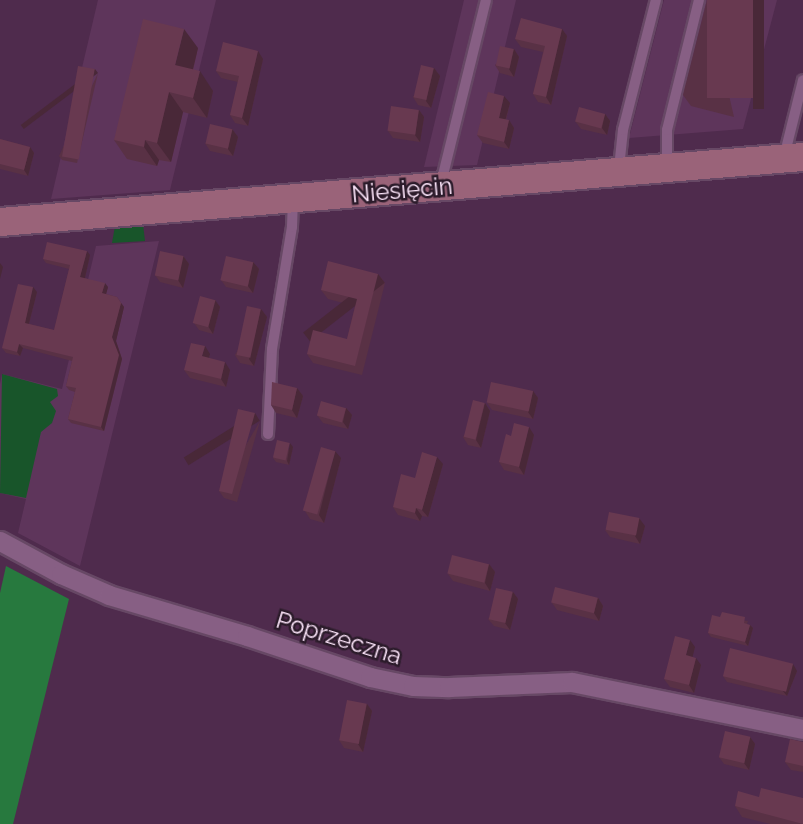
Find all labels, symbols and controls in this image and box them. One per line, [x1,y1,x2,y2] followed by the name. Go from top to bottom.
[350,171,454,209] street label: Niesięcin
[273,605,405,671] street label: Poprzeczna

